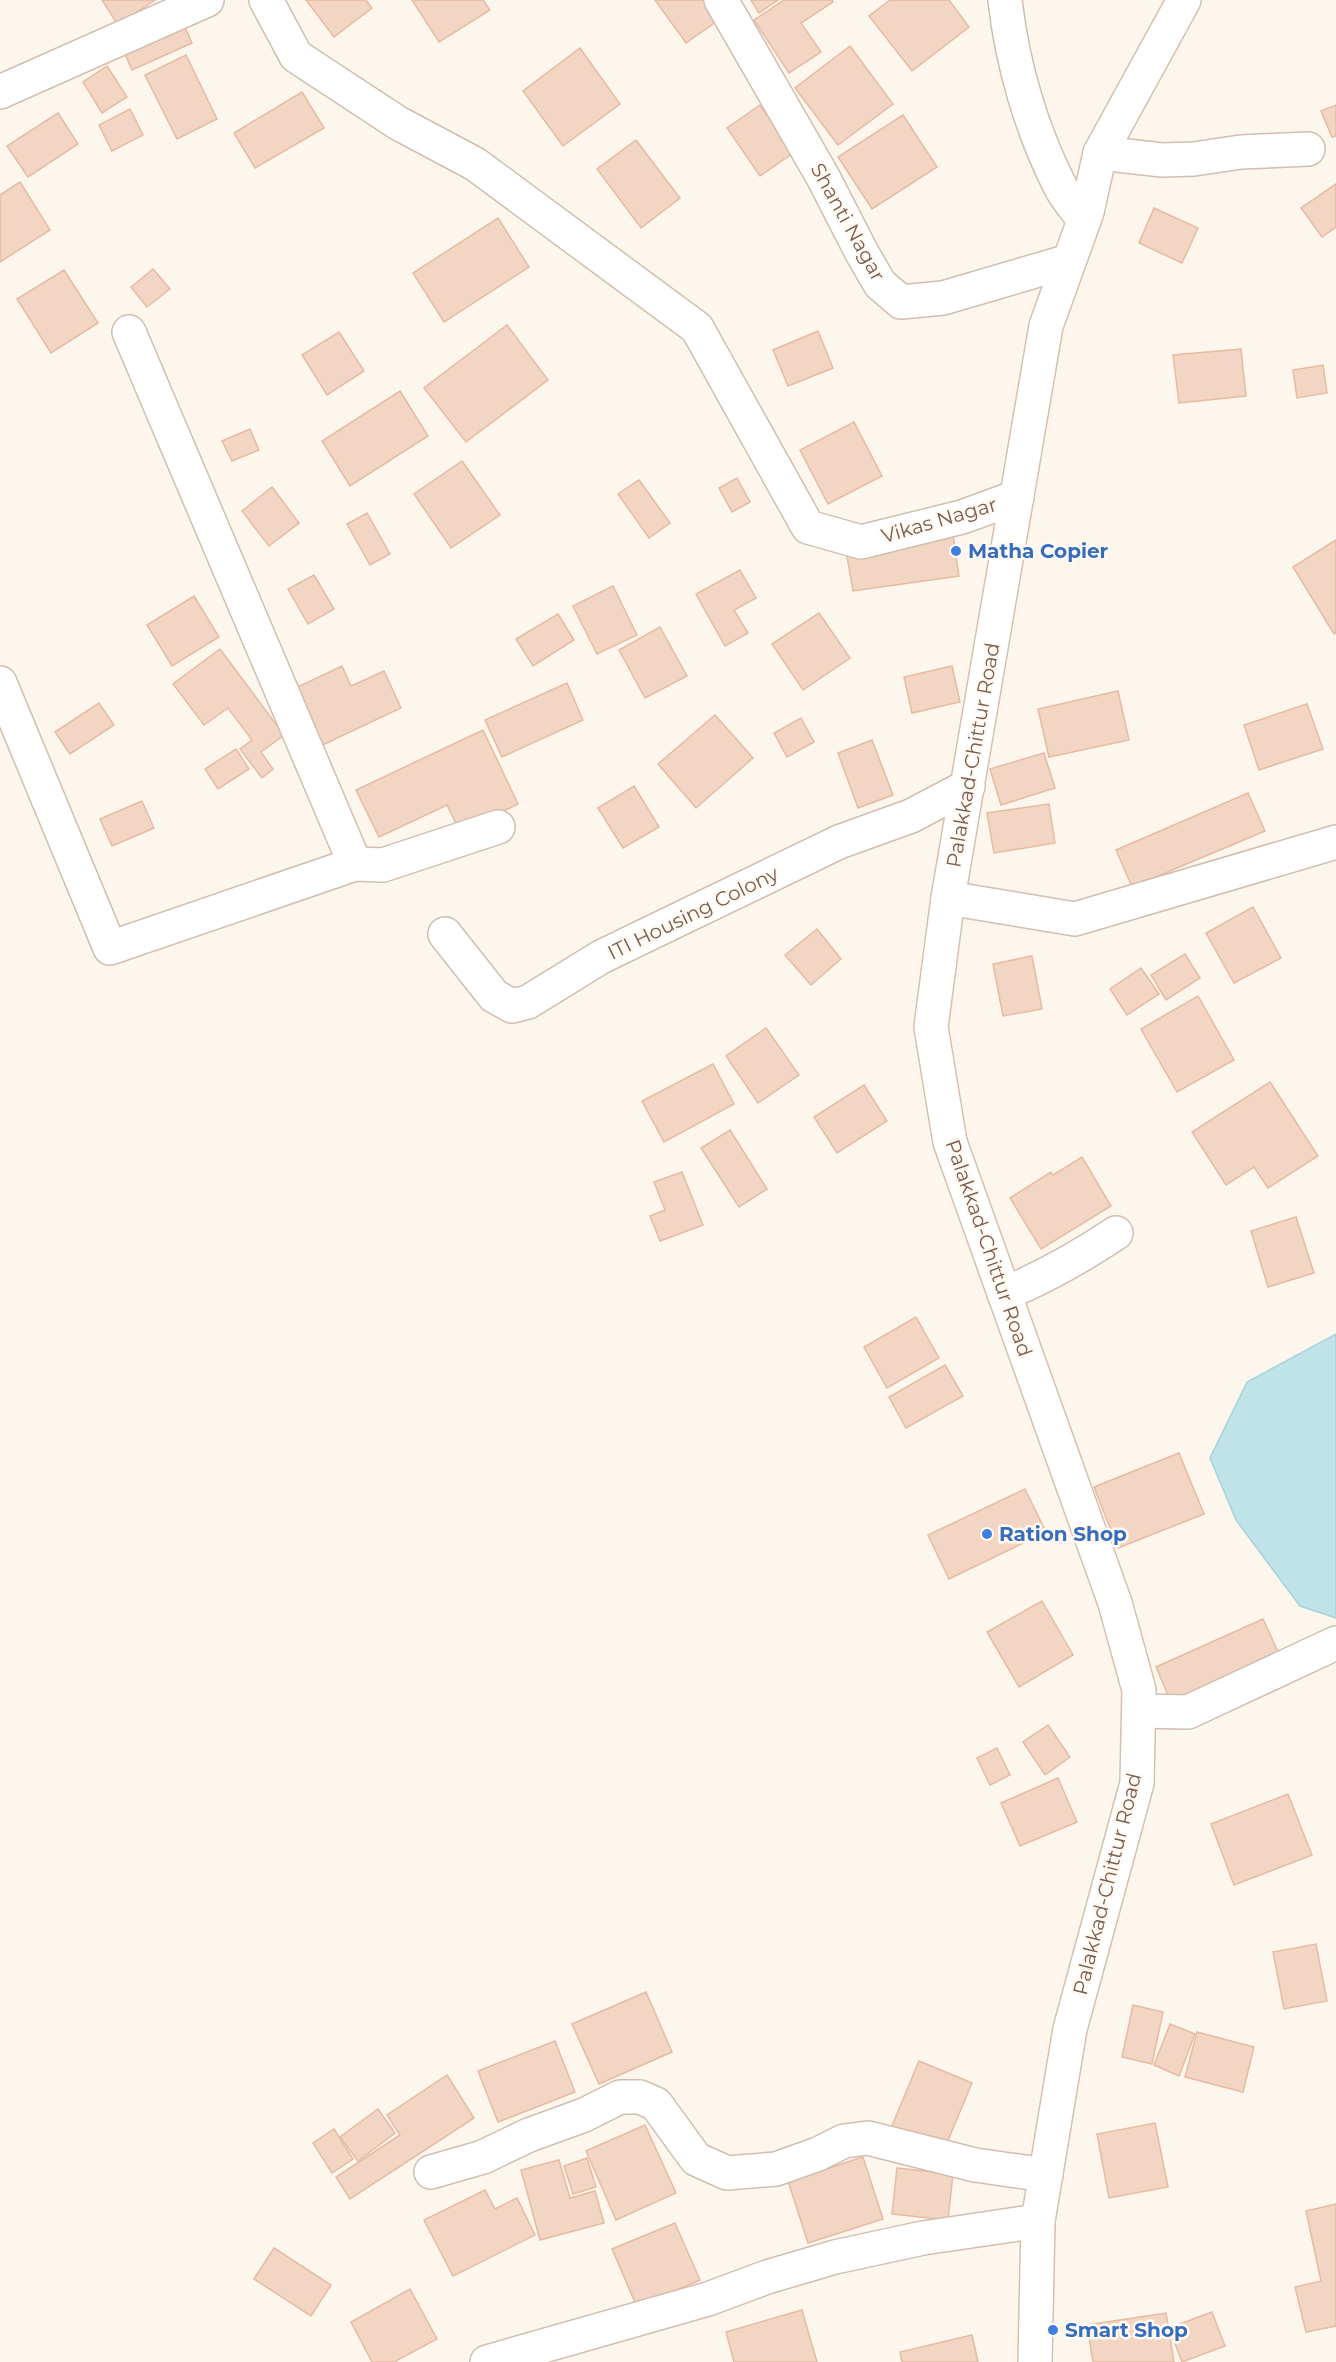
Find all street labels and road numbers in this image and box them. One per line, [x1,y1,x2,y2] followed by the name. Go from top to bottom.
[806,159,890,285] street label: Shanti Nagar
[878,492,1000,548] street label: Vikas Nagar
[941,641,1005,869] street label: Palakkad-Chittur Road
[604,861,782,965] street label: ITI Housing Colony
[941,1136,1037,1360] street label: Palakkad-Chittur Road
[1068,1771,1146,1997] street label: Palakkad-Chittur Road

